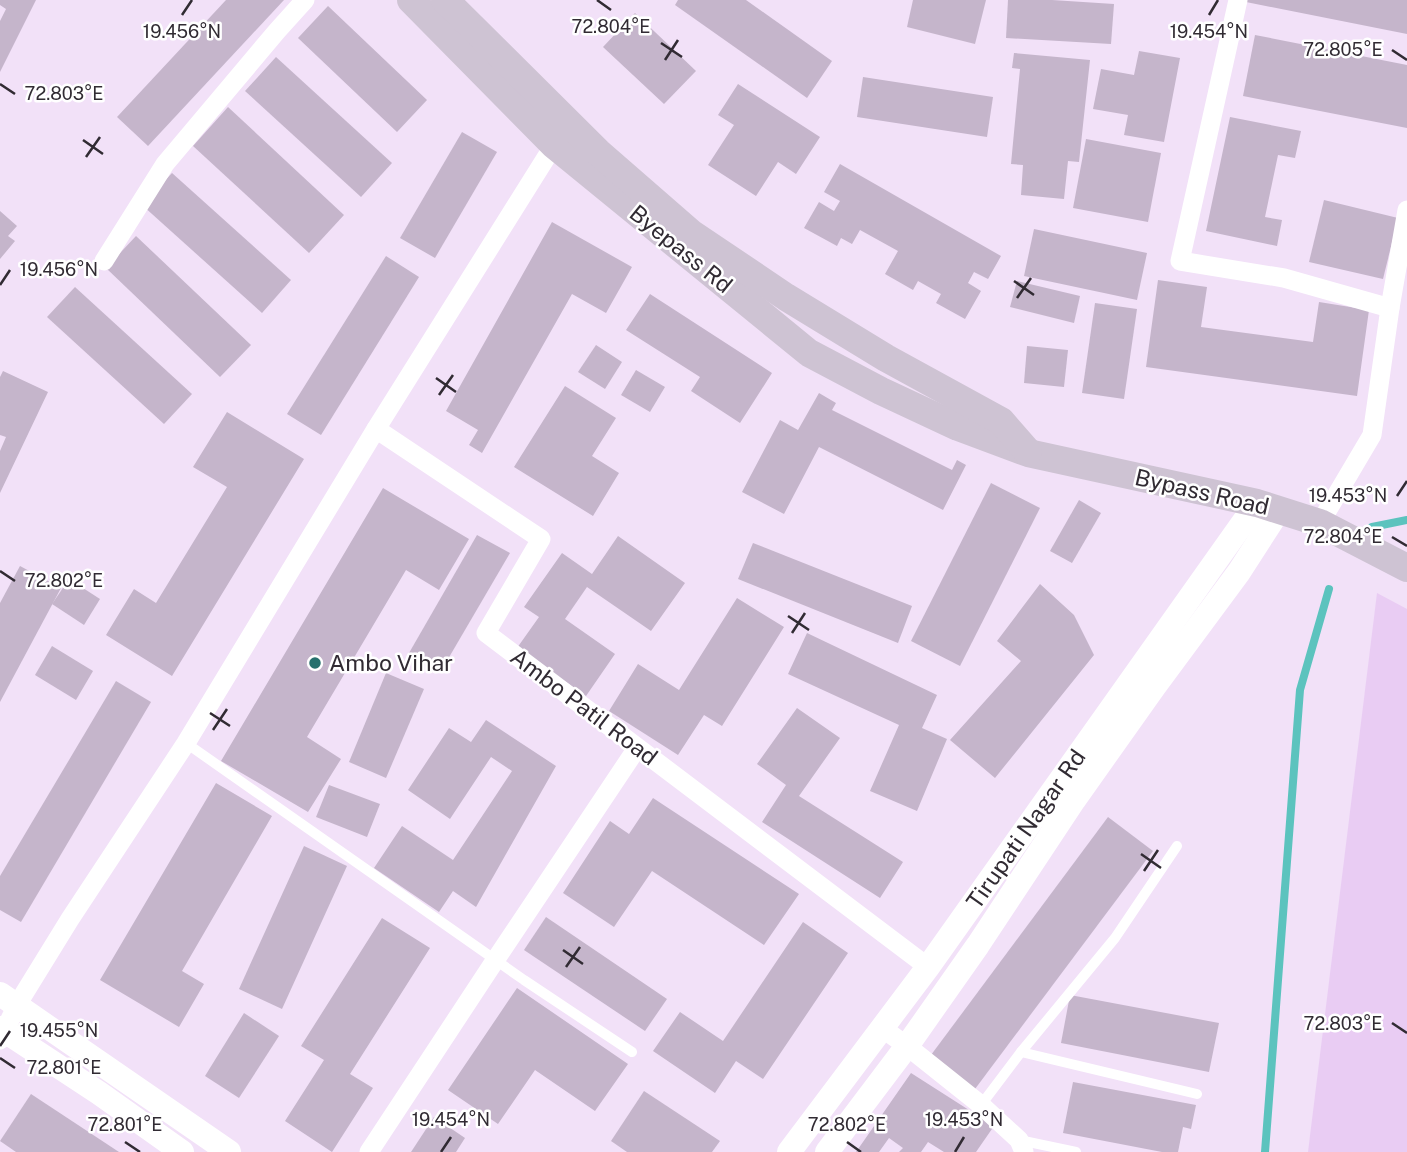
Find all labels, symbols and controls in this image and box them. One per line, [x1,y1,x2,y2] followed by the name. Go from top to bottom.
[571,16,651,37] text: 72.804°E
[143,21,221,42] text: 19.456°N
[1170,21,1248,42] text: 19.454°N
[1303,39,1383,60] text: 72.805°E
[25,83,103,104] text: 72.803°E
[625,199,738,298] street label: Byepass Rd
[20,259,98,280] text: 19.456°N
[1132,463,1272,520] street label: Bypass Road
[1309,485,1387,506] text: 19.453°N
[1303,526,1383,547] text: 72.804°E
[25,570,103,591] text: 72.802°E
[506,643,663,771] street label: Ambo Patil Road
[329,649,453,676] place label: Ambo Vihar
[307,655,323,671] marker: Ambo Vihar
[961,744,1091,914] street label: Tirupati Nagar Rd
[1304,1013,1382,1034] text: 72.803°E
[20,1020,98,1041] text: 19.455°N
[26,1057,102,1078] text: 72.801°E
[412,1109,490,1130] text: 19.454°N
[925,1109,1003,1130] text: 19.453°N
[87,1114,163,1135] text: 72.801°E
[808,1114,886,1135] text: 72.802°E

